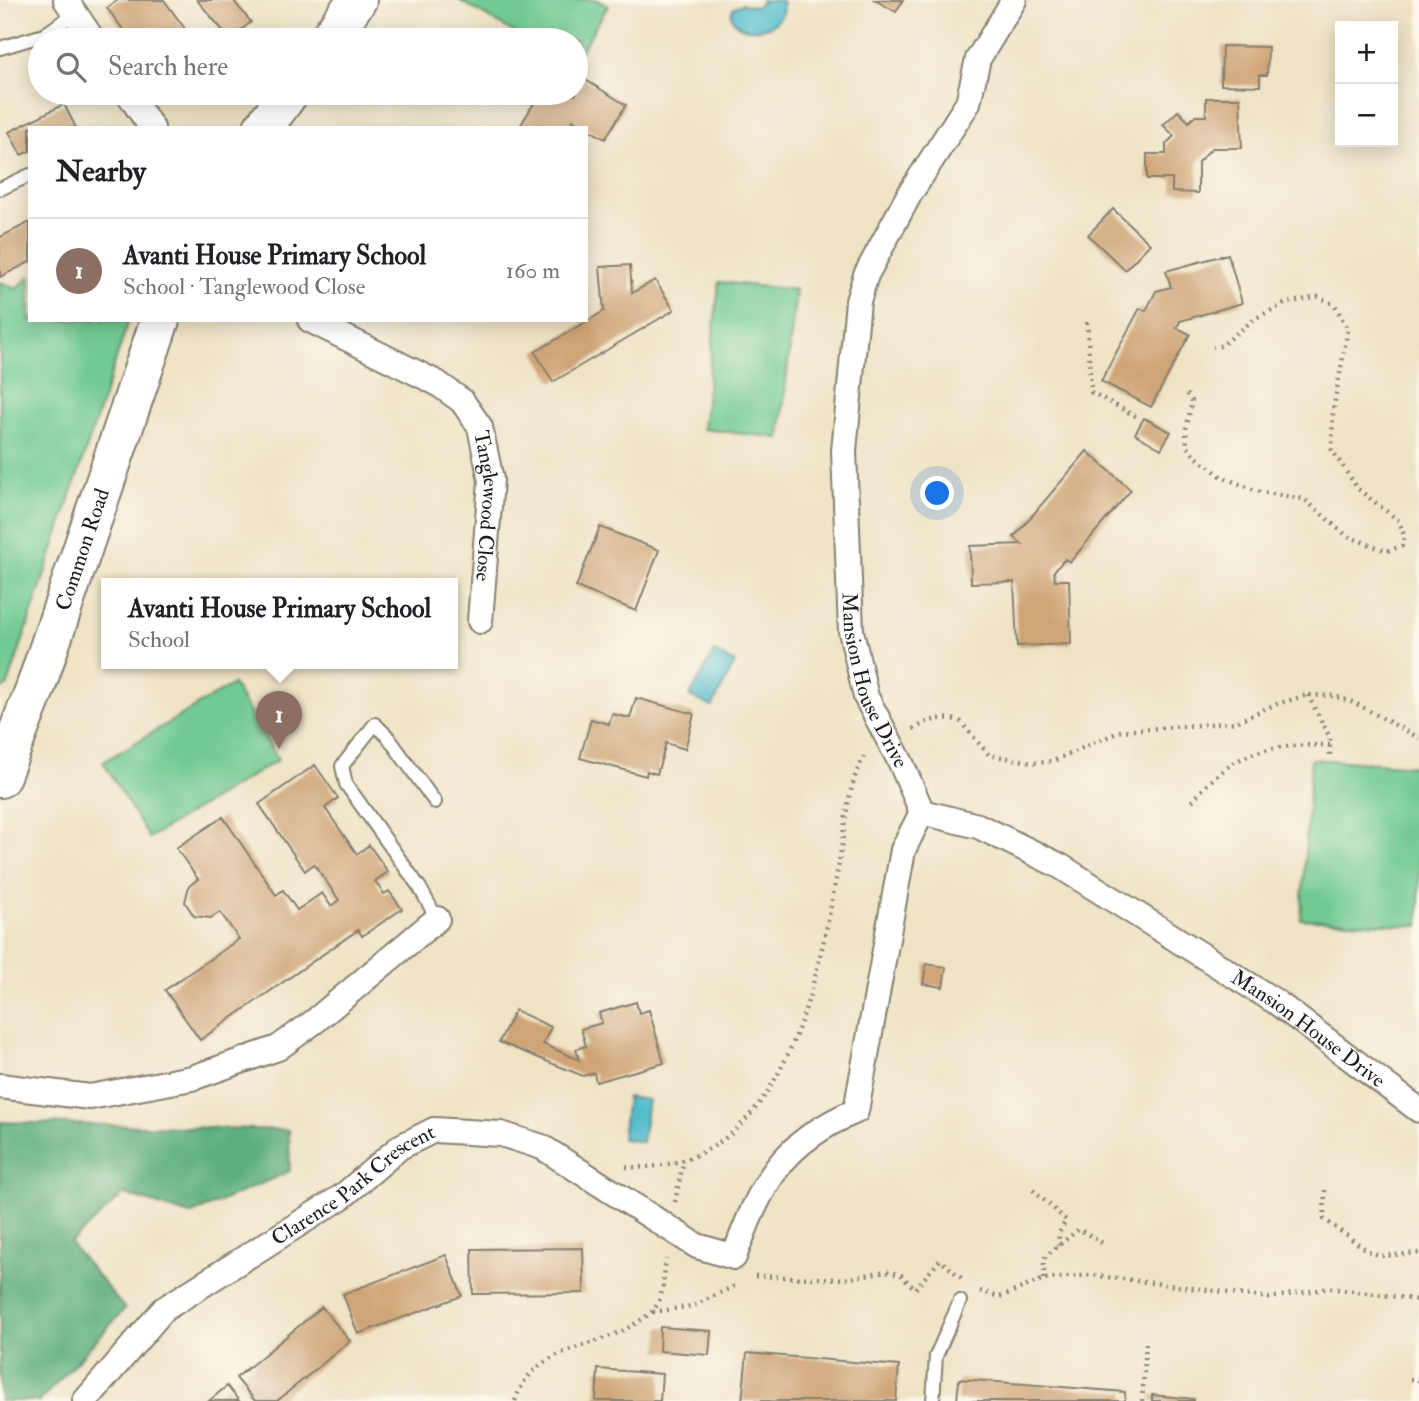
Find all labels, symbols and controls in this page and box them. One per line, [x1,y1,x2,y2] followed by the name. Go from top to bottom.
[1335,21,1398,147] map controls
[1335,21,1398,84] button: +
[28,28,588,105] search box
[52,48,90,86] icon: search
[108,51,228,83] text: Search here
[1335,84,1398,147] button: −
[56,153,146,190] text: Nearby
[123,240,426,272] text: Avanti House Primary School
[75,256,83,285] text: 1
[506,256,560,285] text: 160 m
[123,272,365,301] text: School · Tanglewood Close
[468,428,505,583] street label: Tanglewood Close
[920,476,954,510] your location
[49,484,116,614] street label: Common Road
[101,578,458,669] popup
[836,592,915,772] street label: Mansion House Drive
[128,593,431,625] text: Avanti House Primary School
[128,625,190,654] text: School
[256,691,302,749] pin: 1
[1226,964,1391,1094] street label: Mansion House Drive
[266,1118,440,1251] street label: Clarence Park Crescent

